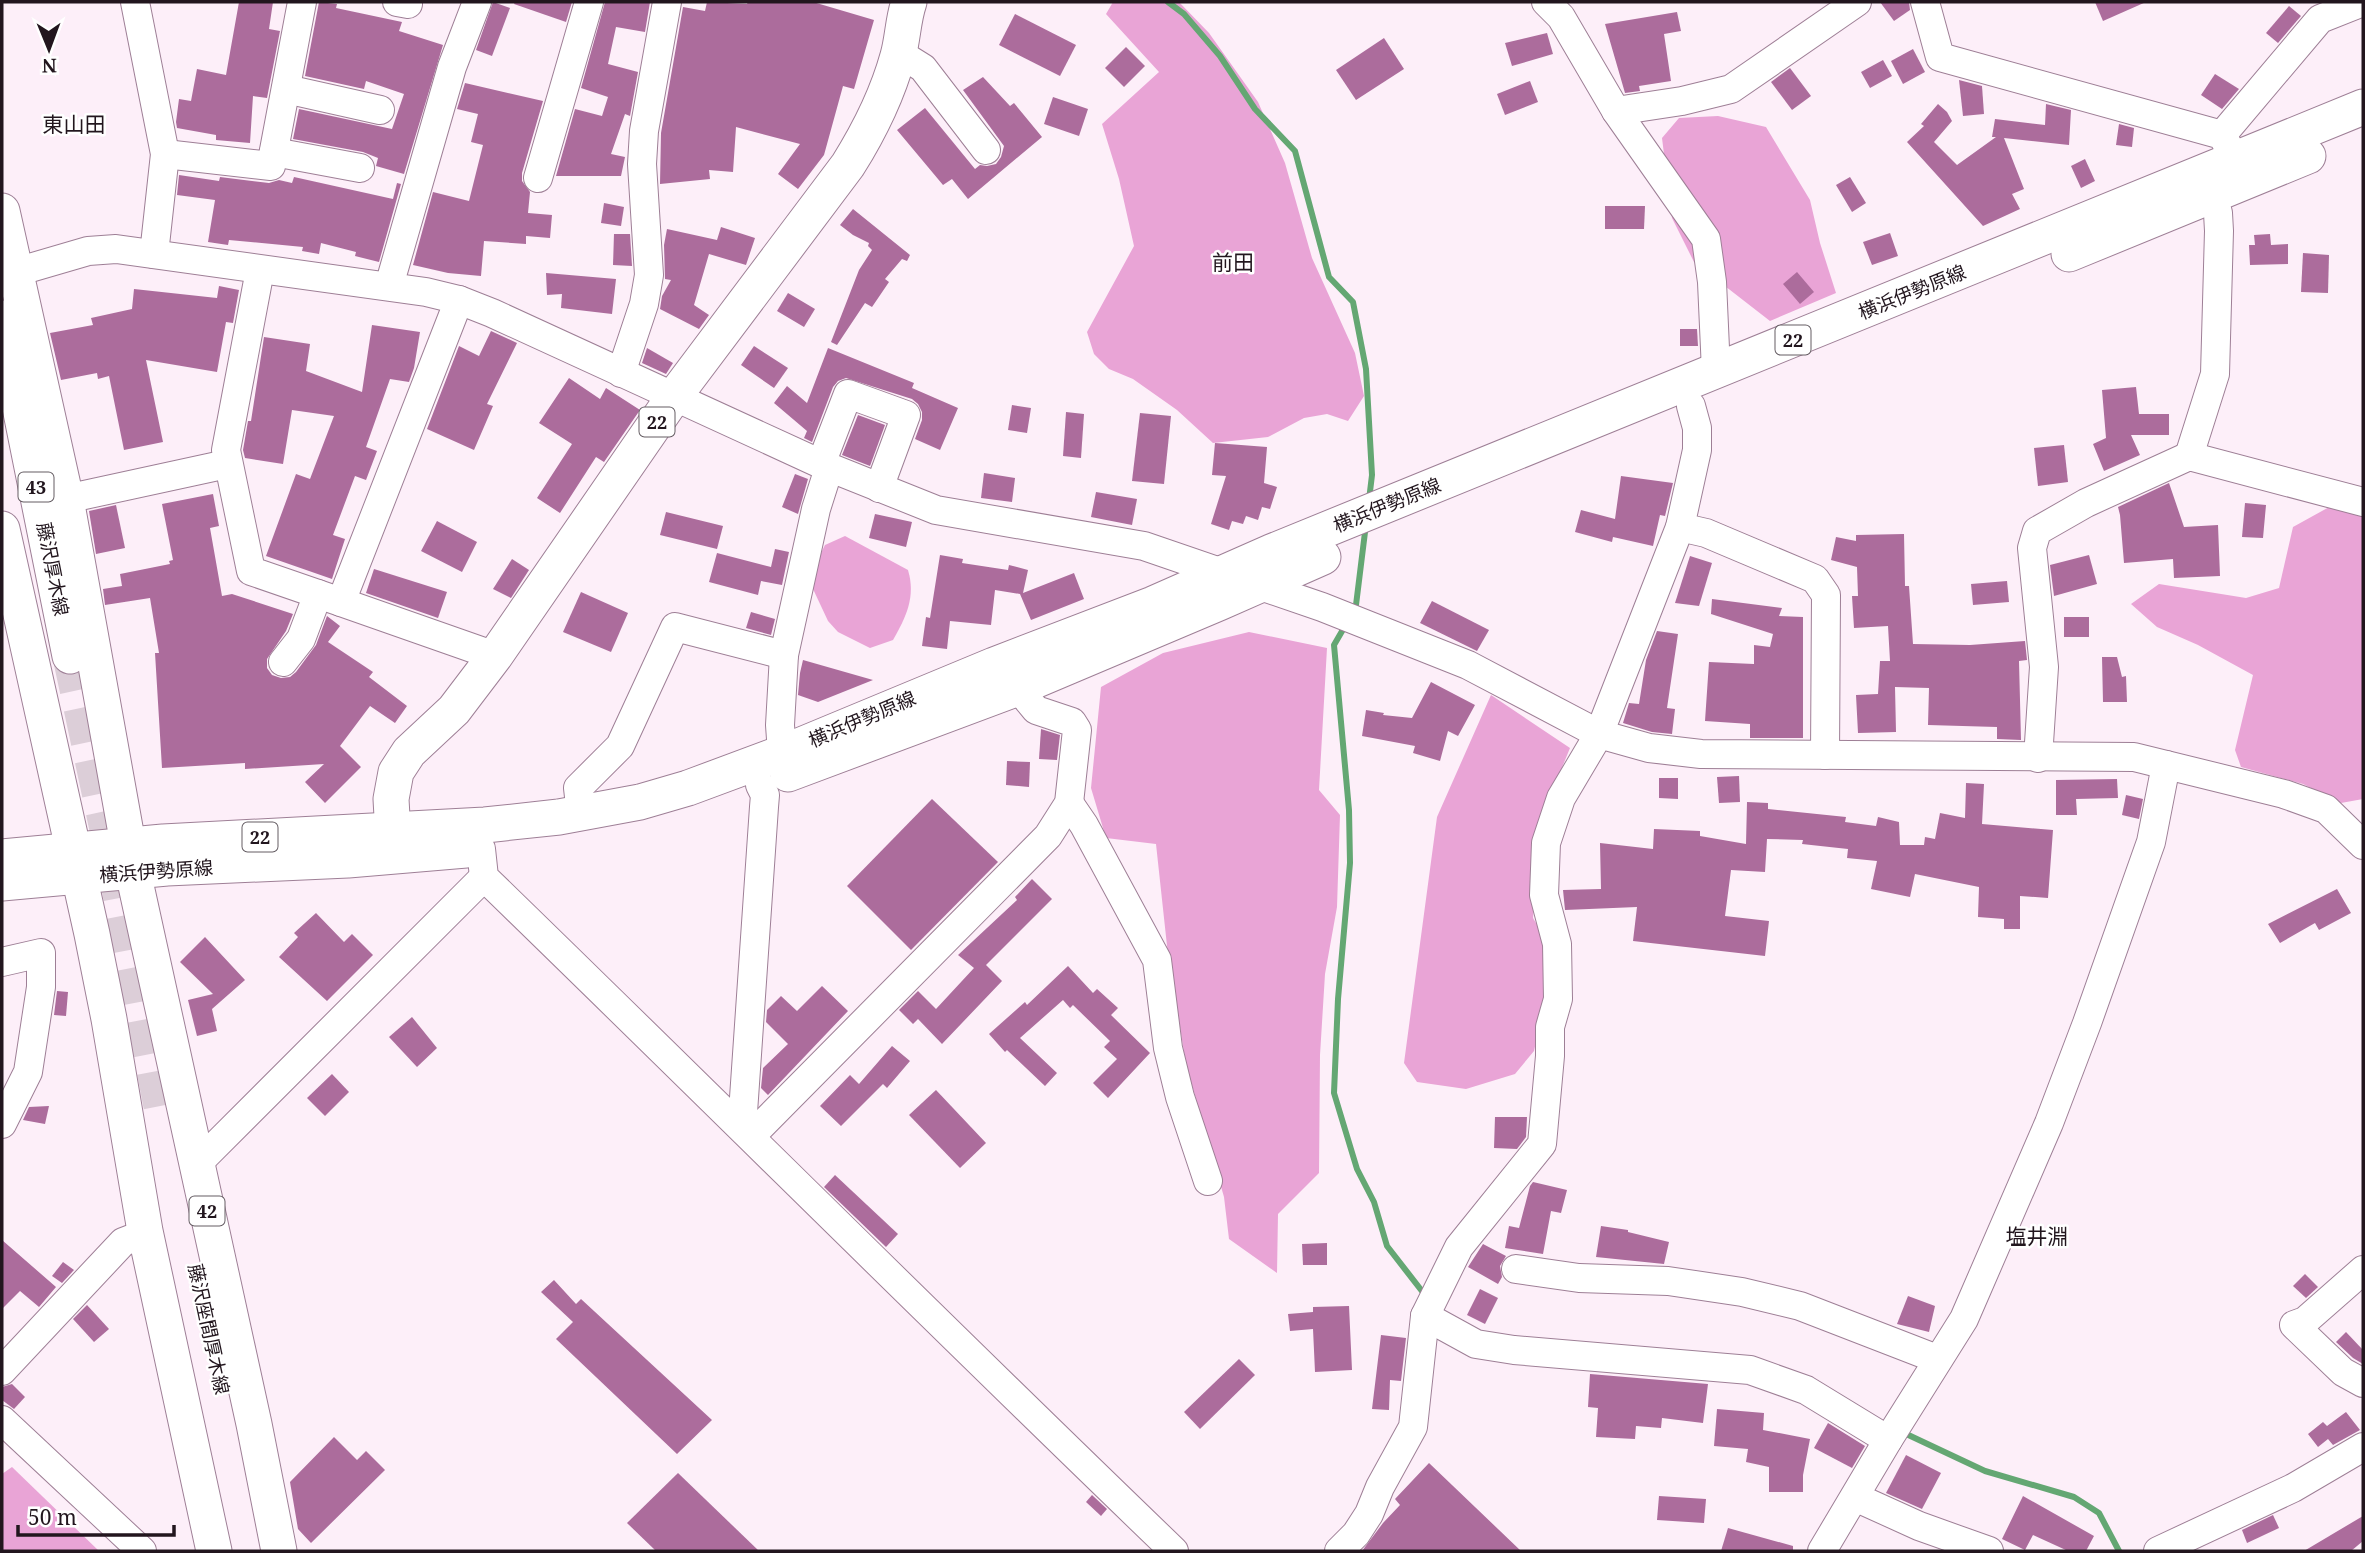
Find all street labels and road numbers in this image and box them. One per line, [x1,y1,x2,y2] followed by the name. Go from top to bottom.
[1854,259,1970,325] street label: 横浜伊勢原線
[1776,326,1811,354] road number: 22
[640,408,674,436] road number: 22
[19,472,54,502] road number: 43
[1329,472,1445,538] street label: 横浜伊勢原線
[31,520,75,618] street label: 藤沢厚木線
[804,685,920,753] street label: 横浜伊勢原線
[243,822,278,852] road number: 22
[98,854,214,888] street label: 横浜伊勢原線
[190,1196,224,1226] road number: 42
[182,1261,236,1397] street label: 藤沢座間厚木線

